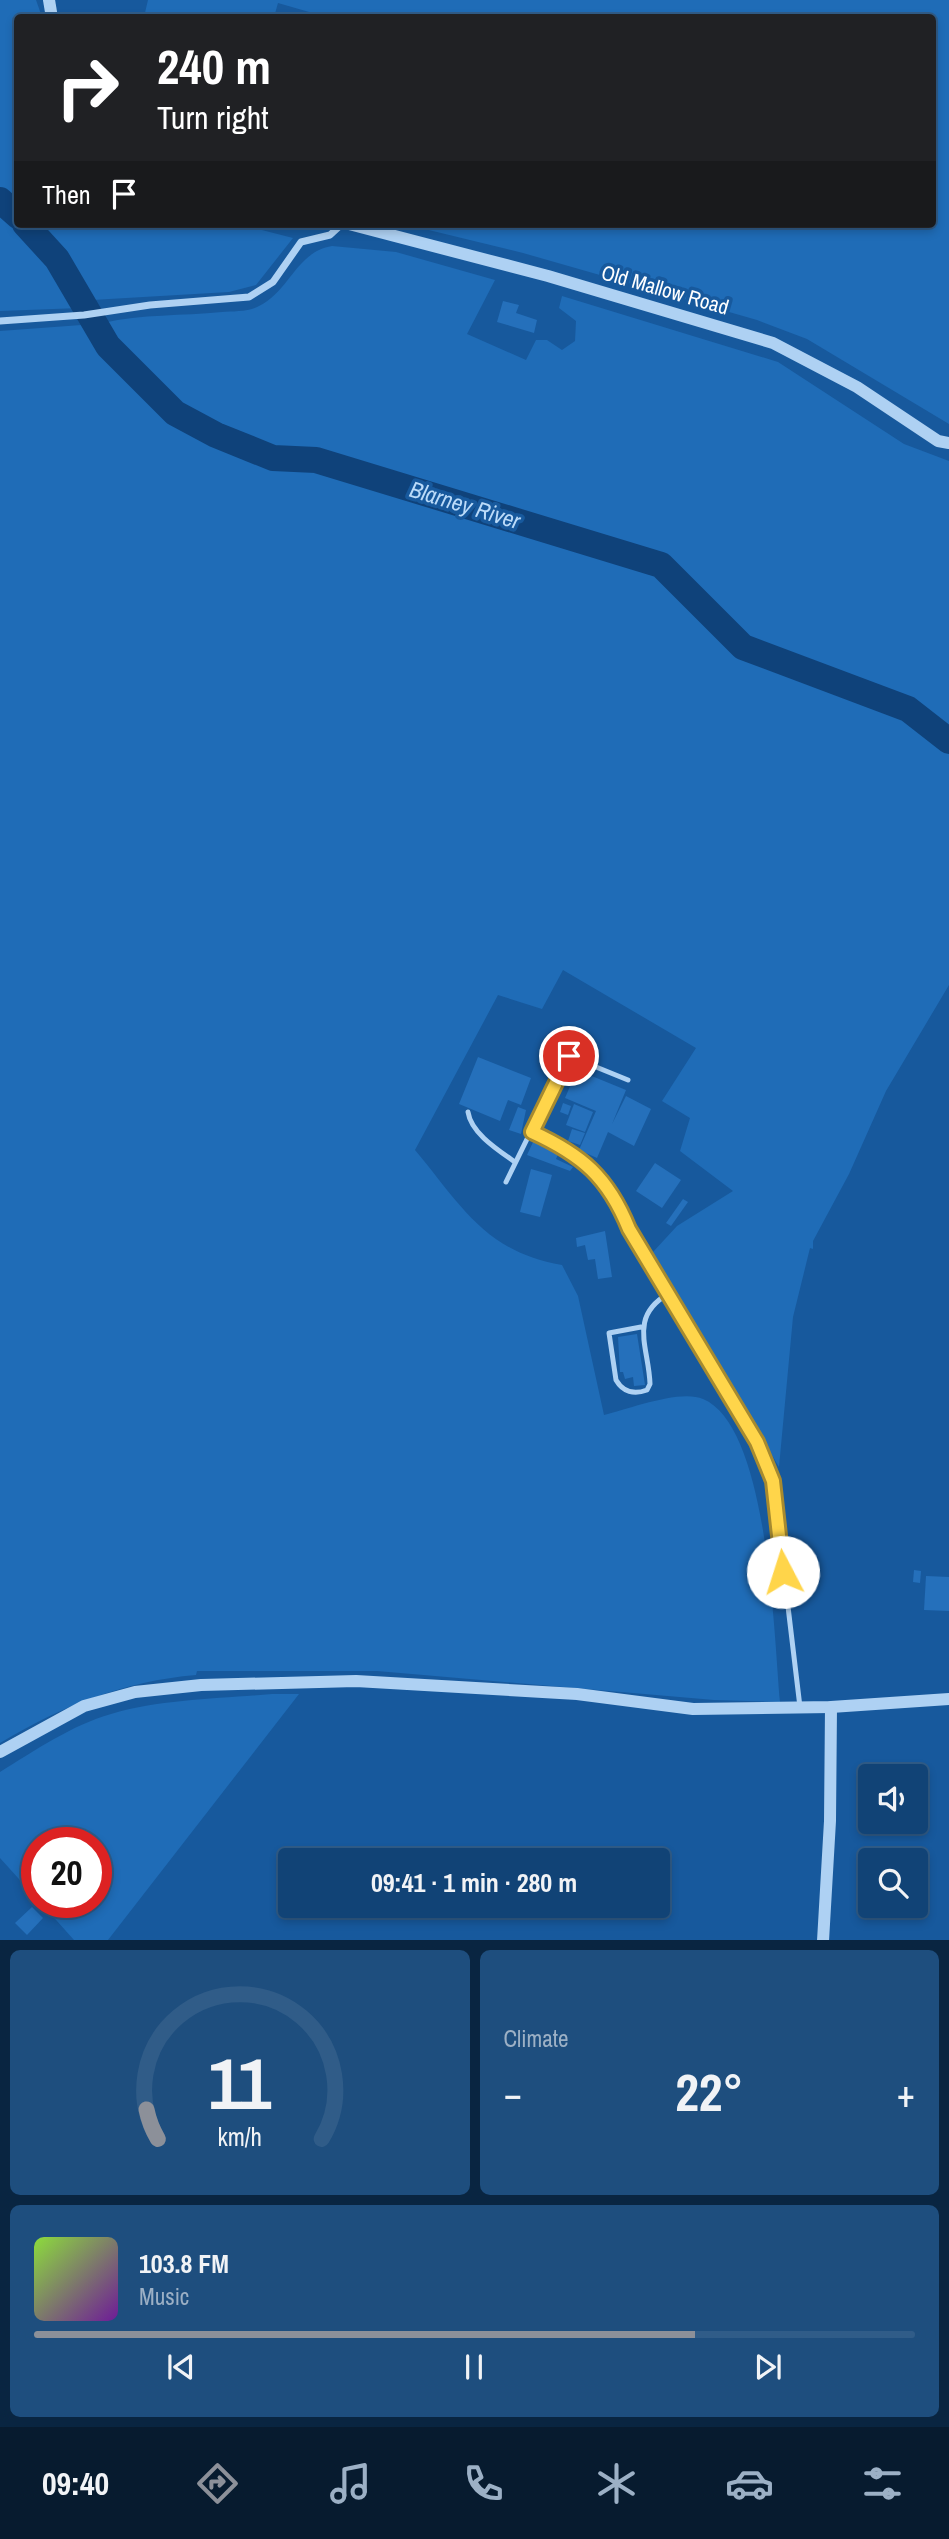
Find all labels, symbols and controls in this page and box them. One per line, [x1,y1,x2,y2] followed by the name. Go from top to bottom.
[157,33,271,99] text: 240 m
[42,42,133,133] icon: right
[157,96,269,139] text: Turn right
[105,175,143,213] icon: arrive
[42,177,91,212] text: Then
[598,258,732,322] street label: Old Mallow Road
[406,473,525,536] water label: Blarney River
[539,1026,599,1086] pin
[550,1037,588,1075] icon: arrive
[746,1535,820,1609] position arrow
[858,1764,928,1918] map controls
[858,1764,928,1834] button: sound
[21,1827,112,1918] speed limit sign: 20
[858,1848,928,1918] button: search
[371,1865,577,1900] text: 09:41 · 1 min · 280 m
[504,2023,568,2054] text: Climate
[208,2034,272,2132] text: 11
[675,2057,743,2127] text: 22°
[504,2068,522,2119] text: −
[897,2068,915,2119] text: +
[218,2119,262,2153] text: km/h
[139,2246,229,2281] text: 103.8 FM
[139,2281,189,2312] text: Music
[162,2348,200,2386] icon: previous
[455,2348,493,2386] icon: pause
[749,2348,787,2386] icon: next
[193,2459,242,2508] icon: directions
[326,2459,375,2508] icon: music
[459,2459,508,2508] icon: phone
[592,2459,641,2508] icon: climate
[725,2459,774,2508] icon: car
[858,2459,907,2508] icon: filters
[42,2462,109,2505] text: 09:40

